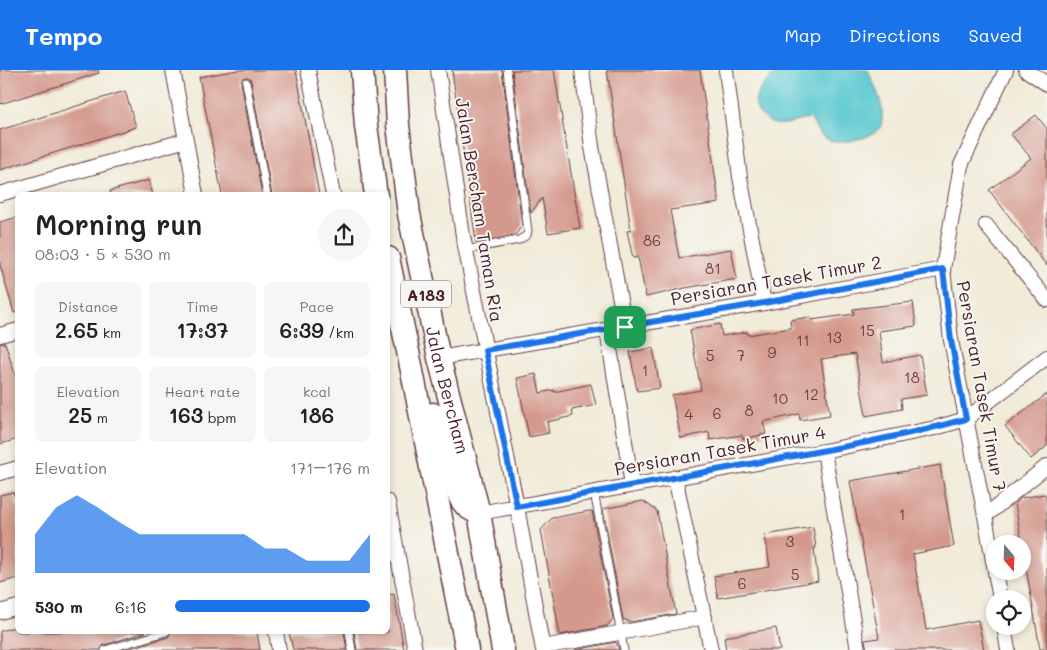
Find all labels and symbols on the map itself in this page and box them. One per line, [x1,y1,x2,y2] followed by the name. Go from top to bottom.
[450,96,510,324] street label: Jalan Bercham Taman Ria
[643,230,661,250] house number: 86
[669,250,883,310] street label: Persiaran Tasek Timur 2
[705,258,721,278] house number: 81
[952,279,1012,493] street label: Persiaran Tasek Timur 7
[401,280,451,308] road number: A183
[604,306,646,348] pin
[859,320,875,340] house number: 15
[421,324,475,456] street label: Jalan Bercham
[826,327,842,347] house number: 13
[796,330,810,350] house number: 11
[768,342,777,362] house number: 9
[706,345,714,365] house number: 5
[737,345,745,365] house number: 7
[642,360,648,380] house number: 1
[904,367,920,387] house number: 18
[803,384,819,404] house number: 12
[772,388,788,408] house number: 10
[744,400,754,420] house number: 8
[712,403,722,423] house number: 6
[685,404,694,424] house number: 4
[612,420,828,480] street label: Persiaran Tasek Timur 4
[899,504,905,524] house number: 1
[786,531,795,551] house number: 3
[986,535,1031,580] north arrow
[791,564,799,584] house number: 5
[737,573,747,593] house number: 6

